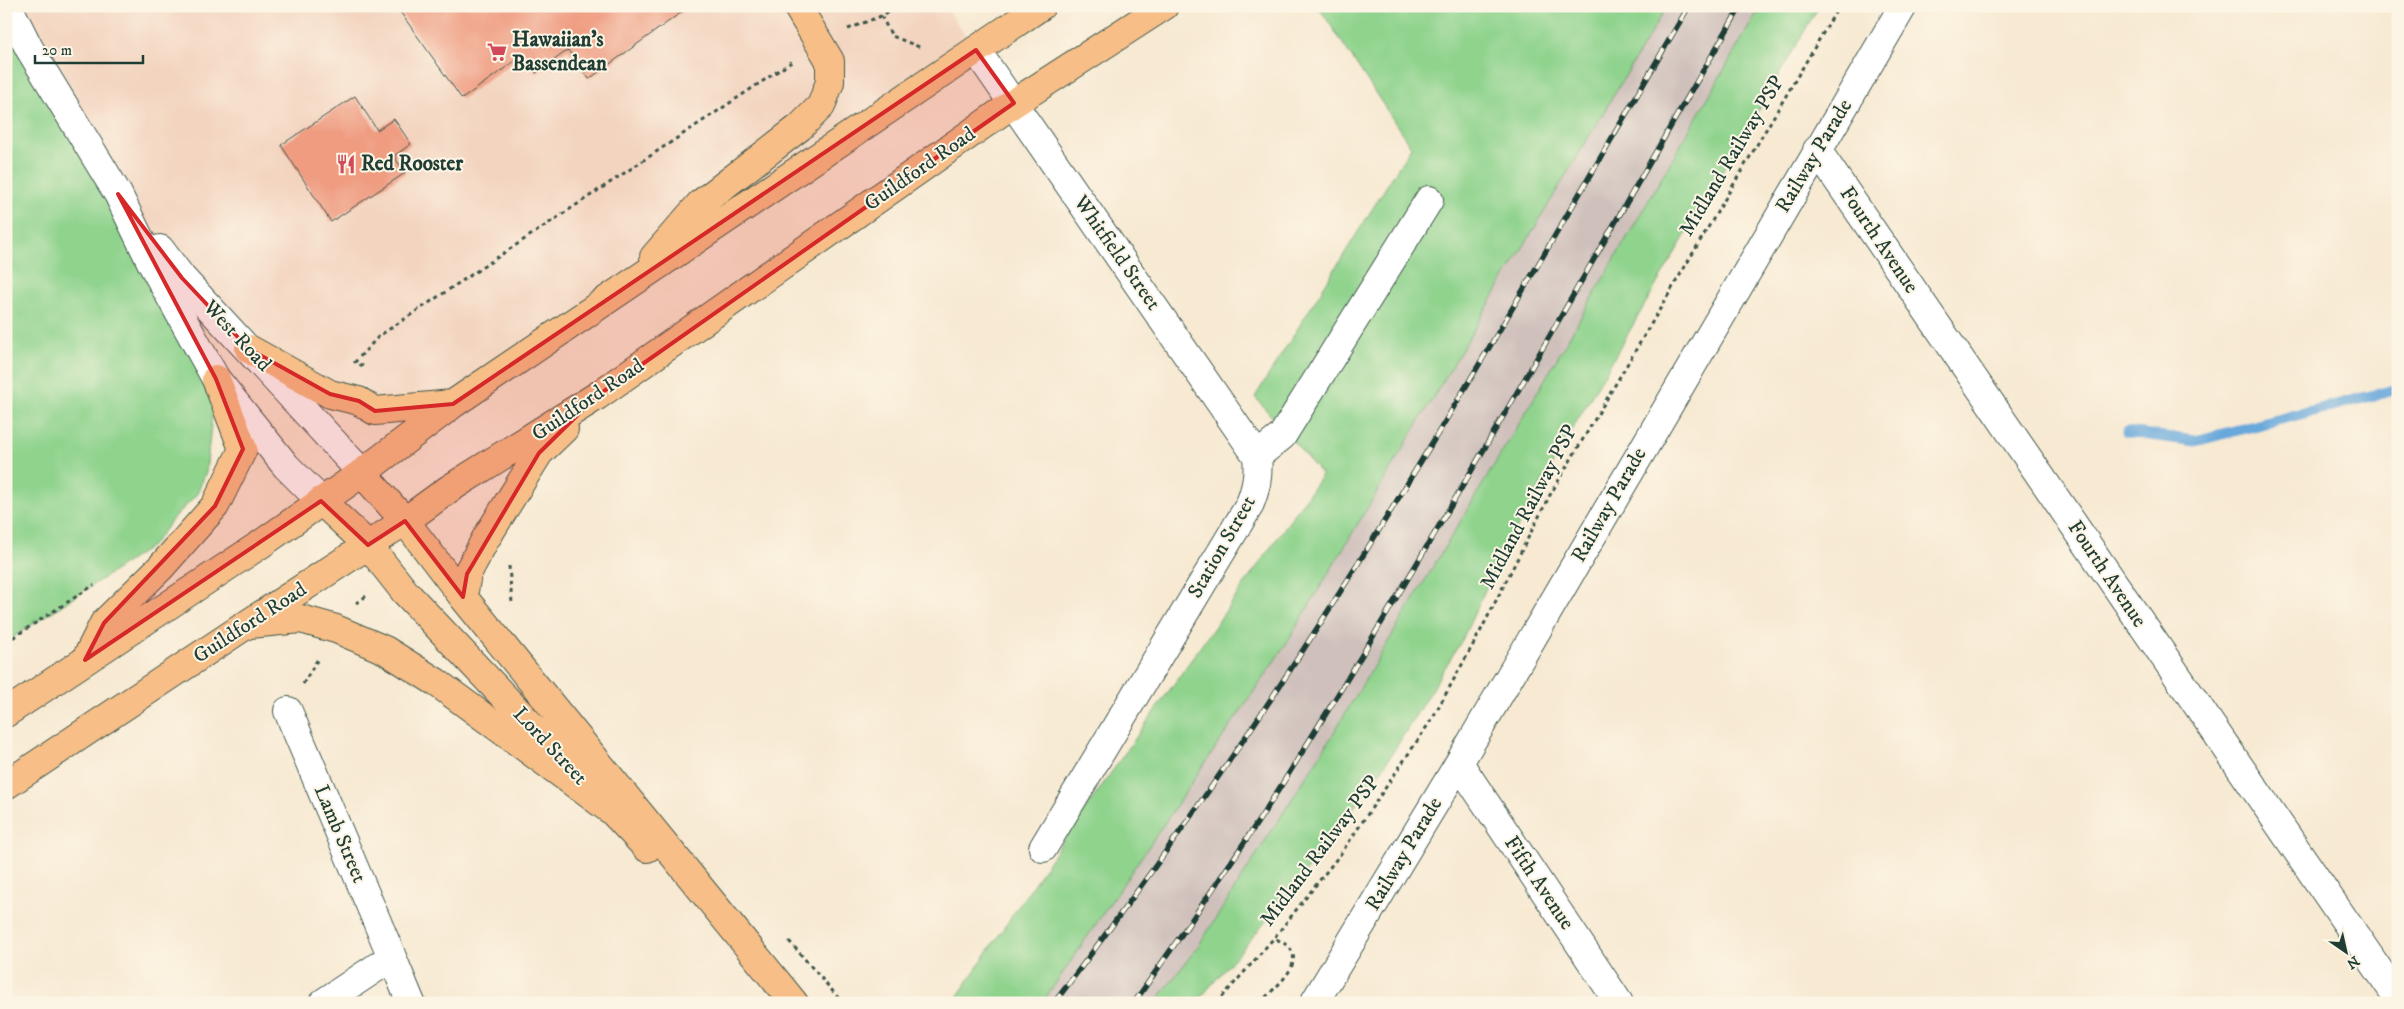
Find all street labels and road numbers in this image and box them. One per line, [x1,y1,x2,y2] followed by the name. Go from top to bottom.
[1674,71,1790,241] street label: Midland Railway PSP
[1770,94,1858,218] street label: Railway Parade
[859,121,981,217] street label: Guildford Road
[1834,182,1924,299] street label: Fourth Avenue
[1067,190,1166,316] street label: Whitfield Street
[197,294,277,378] street label: West Road
[527,353,650,447] street label: Guildford Road
[1475,420,1583,594] street label: Midland Railway PSP
[1566,443,1652,567] street label: Railway Parade
[1182,491,1262,603] street label: Station Street
[2062,516,2152,633] street label: Fourth Avenue
[188,576,312,669] street label: Guildford Road
[507,701,593,791] street label: Lord Street
[1255,770,1385,932] street label: Midland Railway PSP
[308,781,372,887] street label: Lamb Street
[1360,792,1448,916] street label: Railway Parade
[1498,831,1580,935] street label: Fifth Avenue

